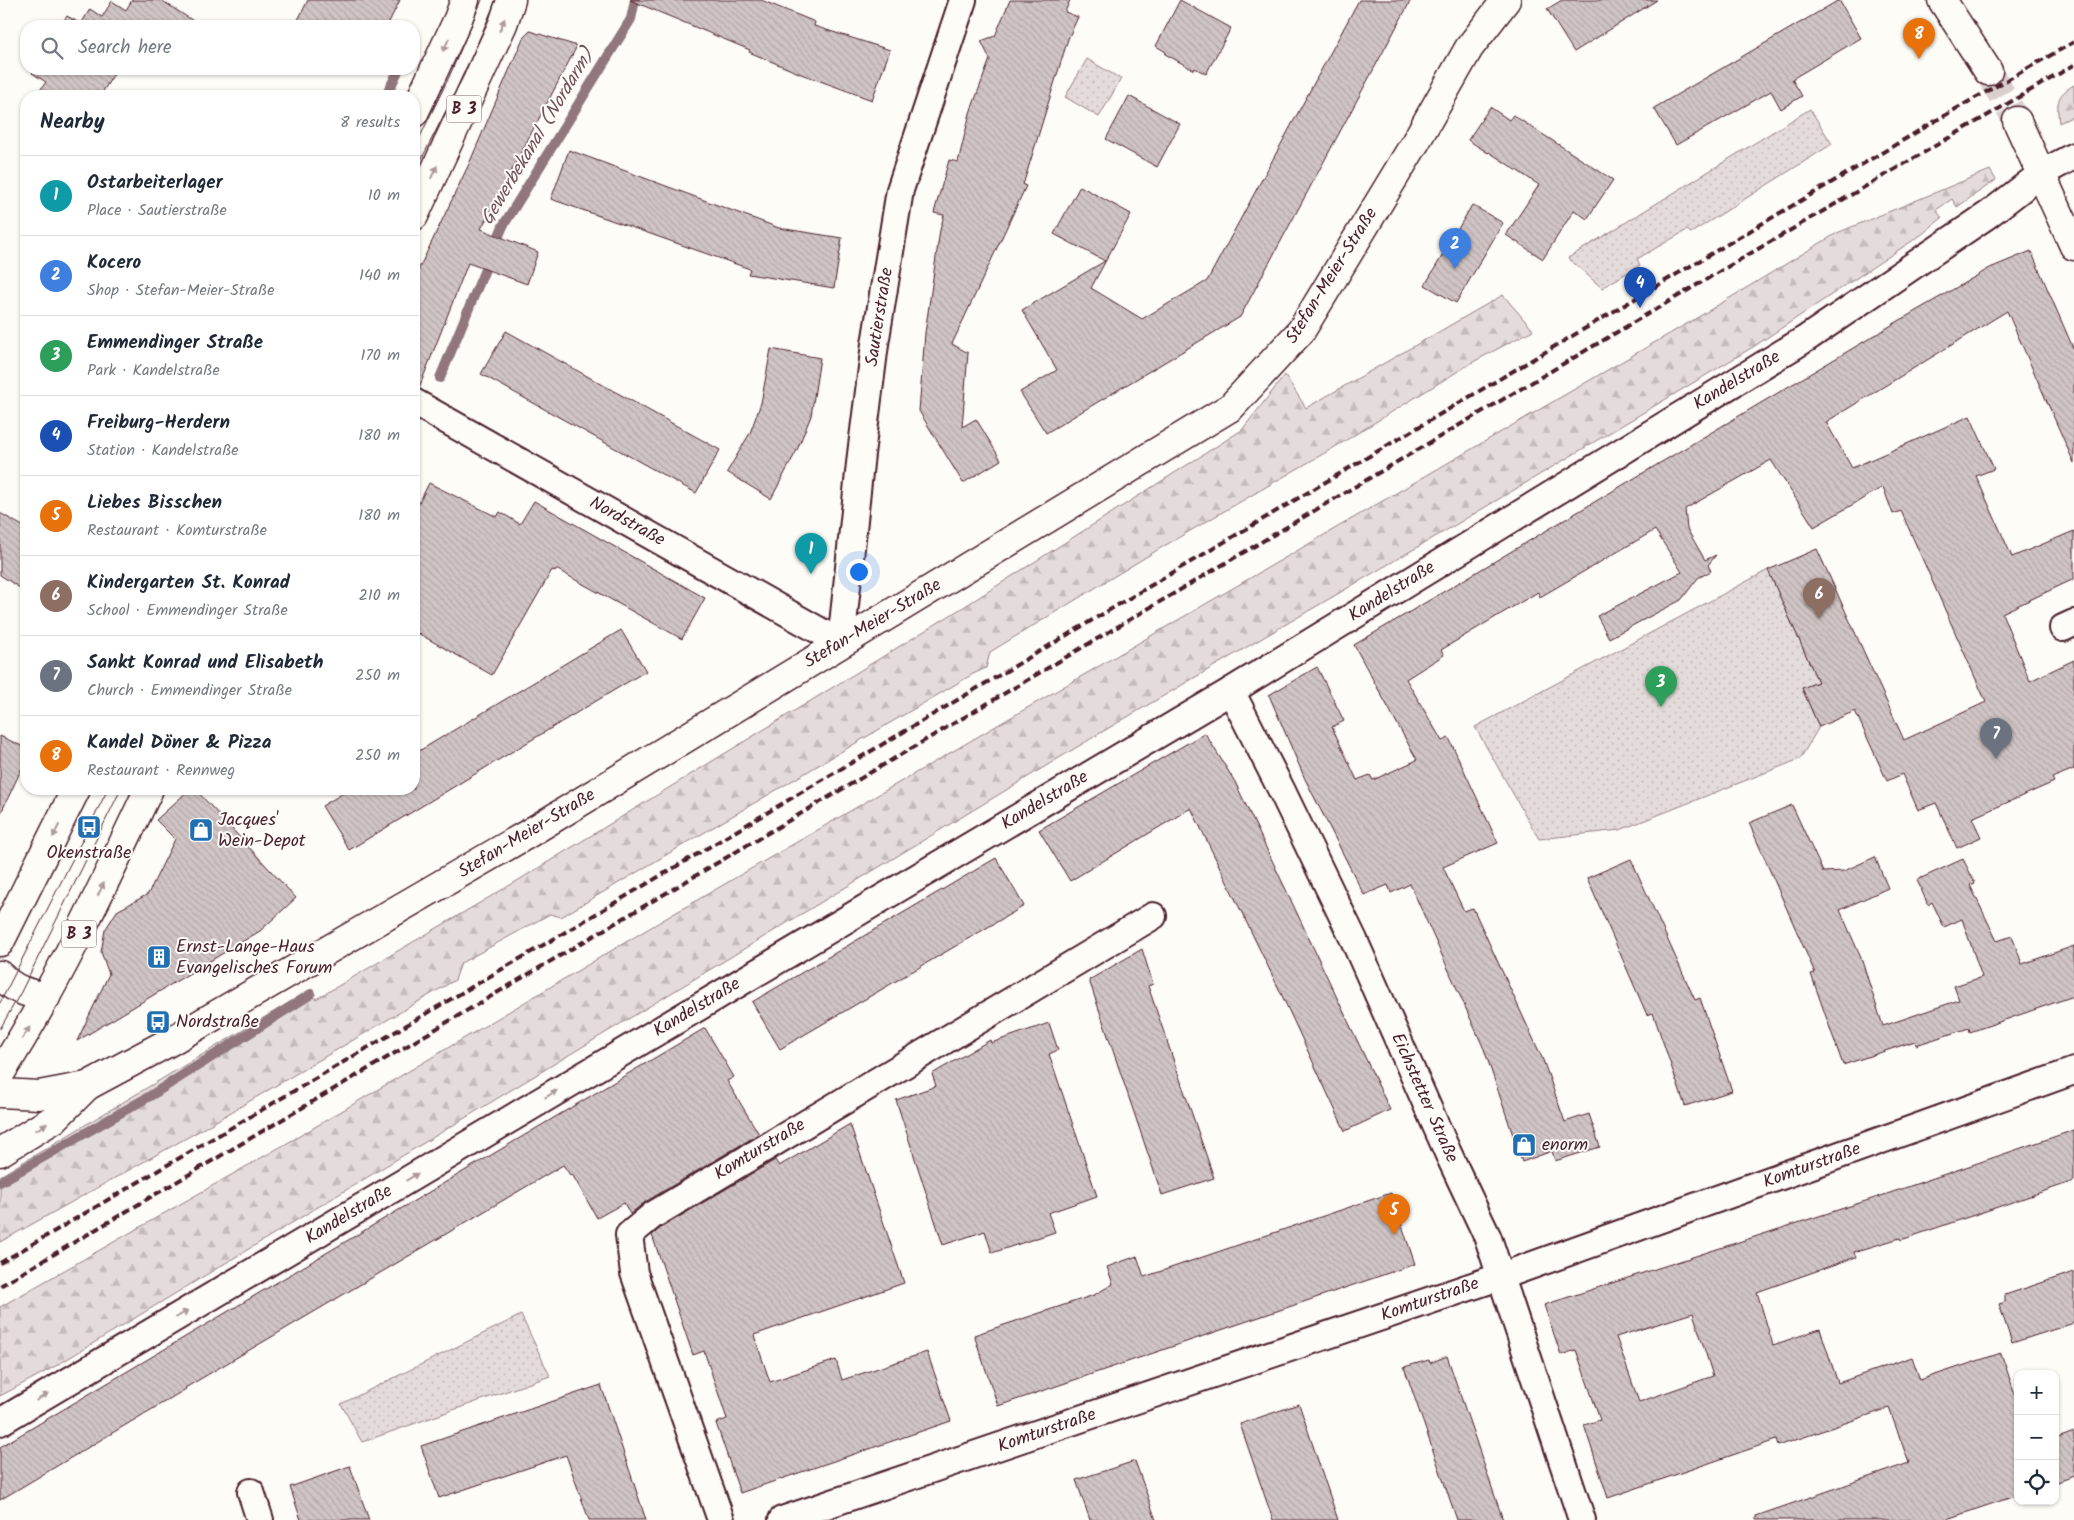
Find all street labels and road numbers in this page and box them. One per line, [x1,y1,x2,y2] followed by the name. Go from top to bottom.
[446,96,482,122] road number: B 3
[1278,202,1386,350] street label: Stefan-Meier-Straße
[858,266,902,368] street label: Sautierstraße
[1688,343,1786,419] street label: Kandelstraße
[584,489,670,555] street label: Nordstraße
[1343,554,1441,630] street label: Kandelstraße
[799,571,947,677] street label: Stefan-Meier-Straße
[996,763,1094,839] street label: Kandelstraße
[453,781,601,887] street label: Stefan-Meier-Straße
[62,921,96,948] road number: B 3
[648,970,746,1046] street label: Kandelstraße
[1382,1028,1466,1168] street label: Eichstetter Straße
[709,1111,811,1189] street label: Komturstraße
[1759,1135,1865,1197] street label: Komturstraße
[300,1177,398,1253] street label: Kandelstraße
[1377,1270,1483,1330] street label: Komturstraße
[994,1401,1100,1461] street label: Komturstraße

